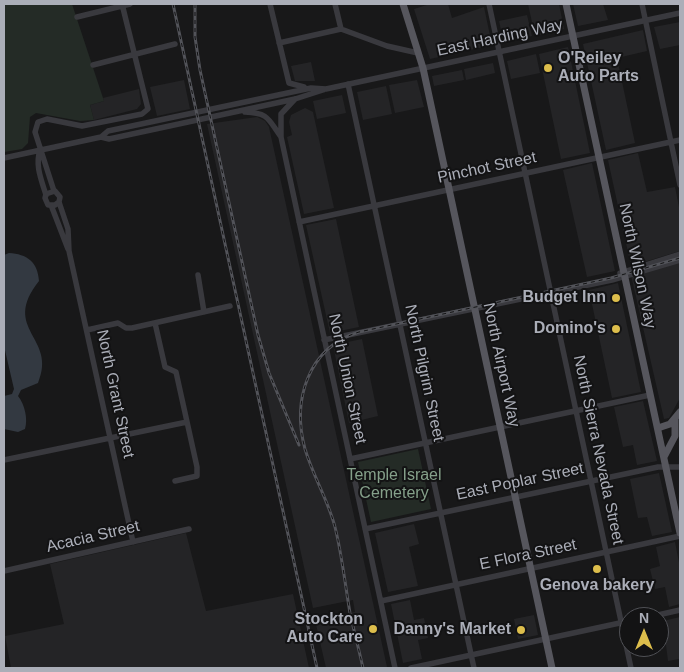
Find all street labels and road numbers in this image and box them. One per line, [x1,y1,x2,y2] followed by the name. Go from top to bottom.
[435,15,565,61] street label: East Harding Way
[436,148,538,188] street label: Pinchot Street
[614,202,660,330] street label: North Wilson Way
[478,301,524,429] street label: North Airport Way
[400,303,448,443] street label: North Pilgrim Street
[324,312,370,446] street label: North Union Street
[92,328,138,460] street label: North Grant Street
[569,354,627,546] street label: North Sierra Nevada Street
[455,459,585,505] street label: East Poplar Street
[44,517,142,557] street label: Acacia Street
[478,535,578,575] street label: E Flora Street

